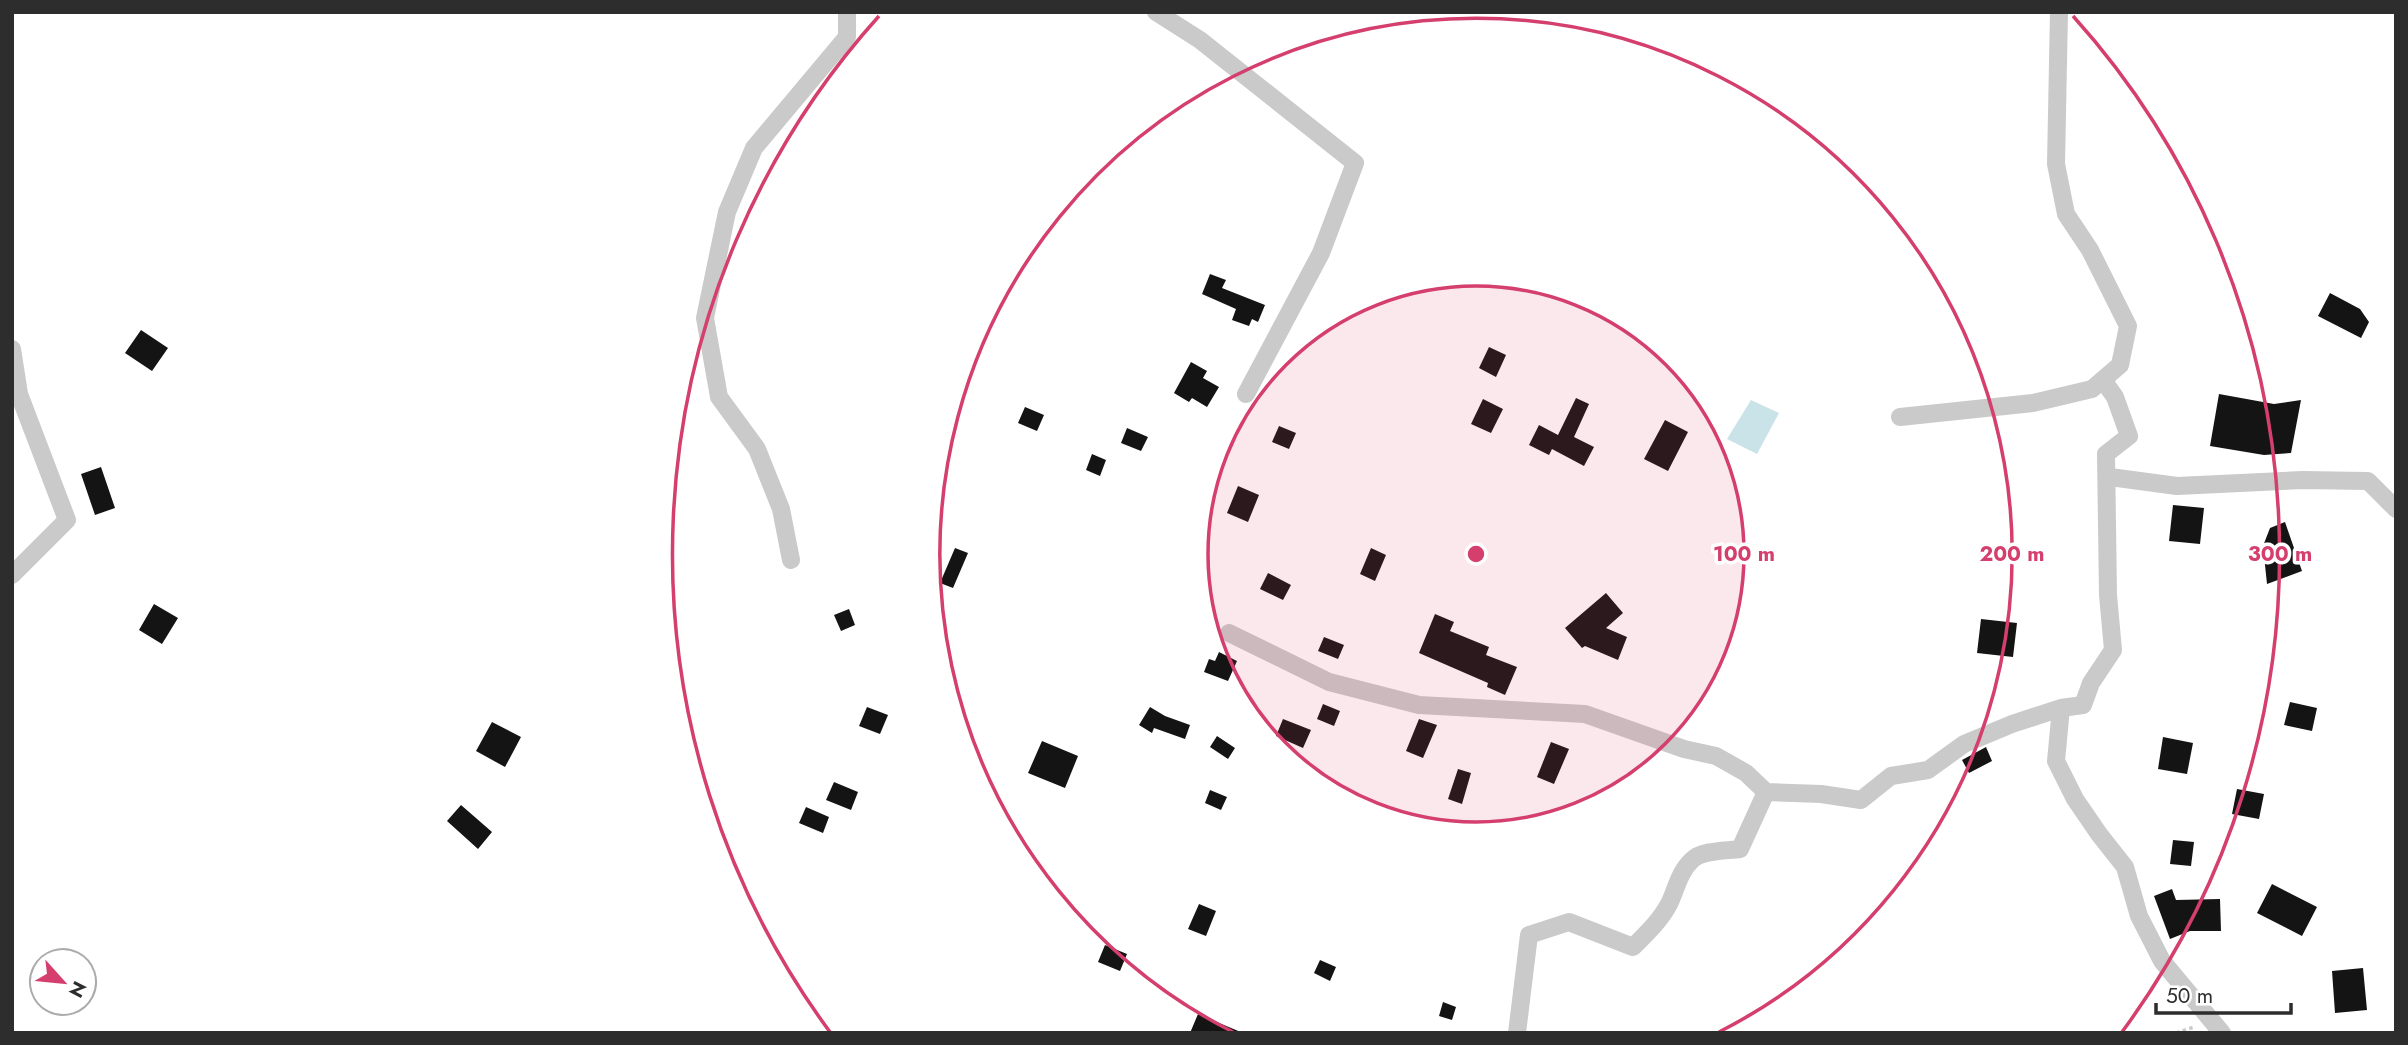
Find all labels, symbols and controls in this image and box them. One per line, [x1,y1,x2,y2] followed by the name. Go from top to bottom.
[1713,539,1775,569] text: 100 m
[1979,539,2045,569] text: 200 m
[2248,539,2312,569] text: 300 m
[1464,542,1488,566] centre of rings
[28,947,98,1017] north arrow
[2156,972,2291,1016] scale bar
[62,977,93,1002] text: N
[2166,981,2213,1011] text: 50 m

